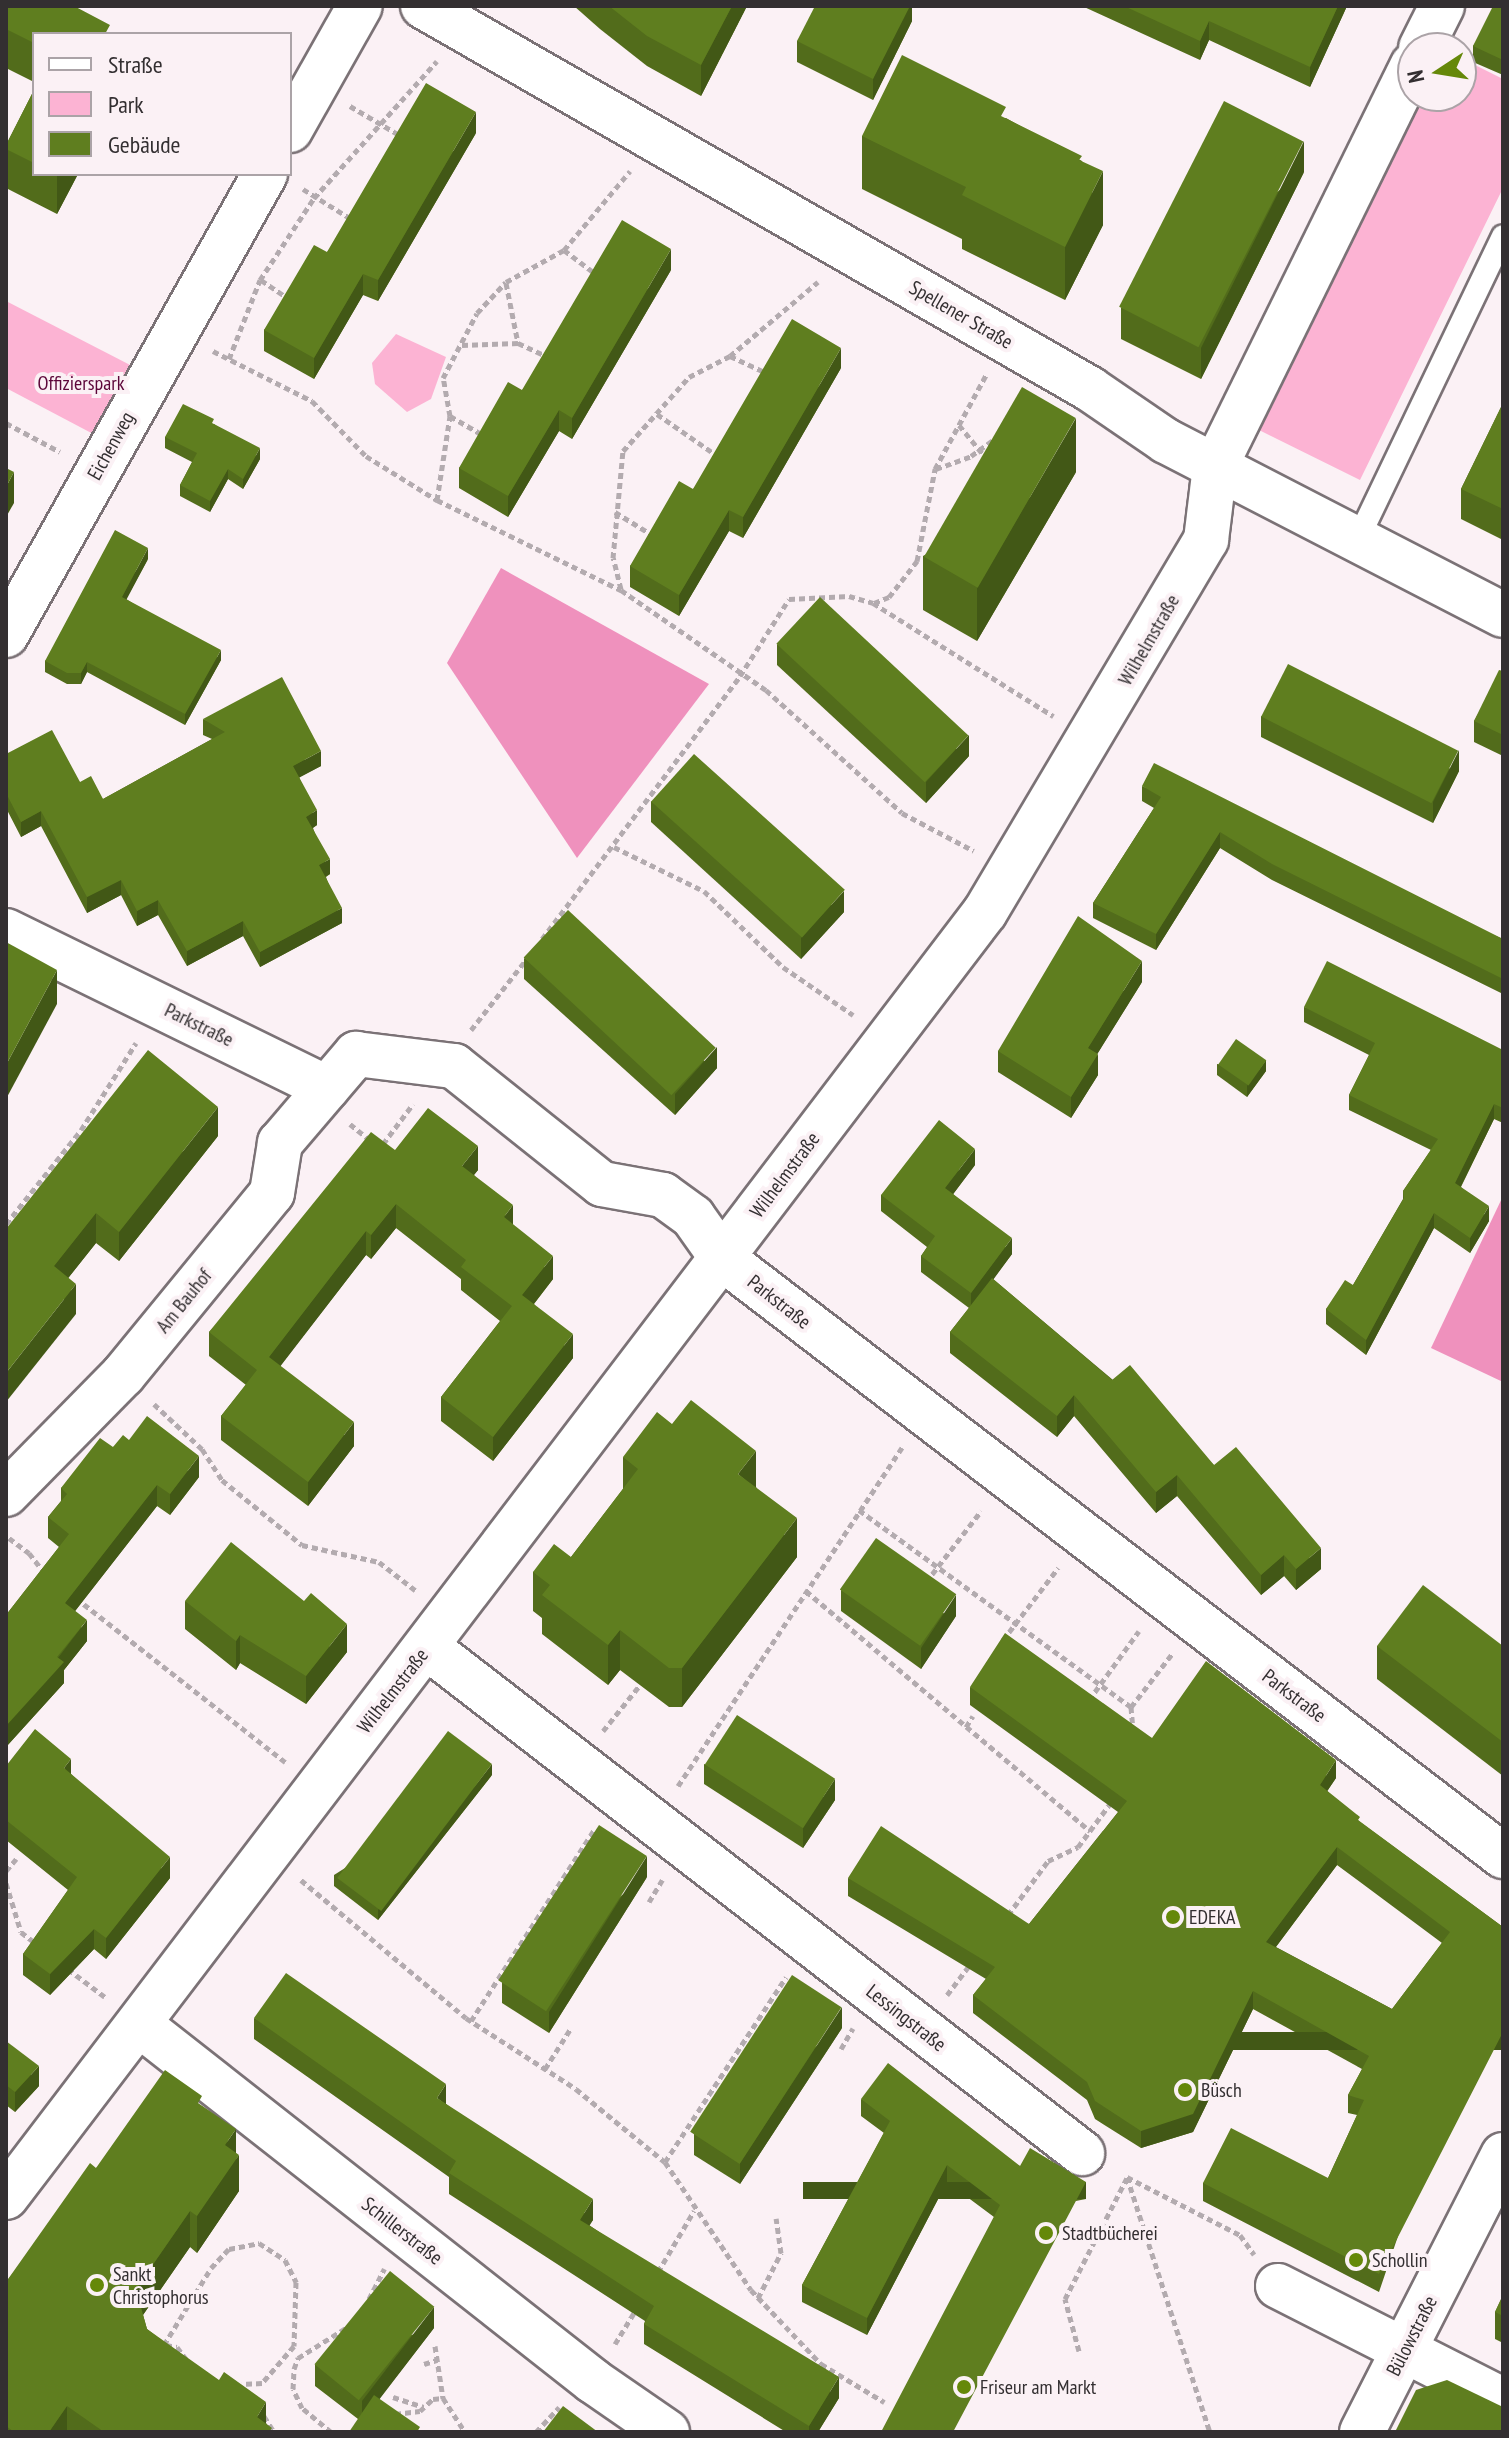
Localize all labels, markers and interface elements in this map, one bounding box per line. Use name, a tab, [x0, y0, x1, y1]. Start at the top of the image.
legend	[32, 32, 292, 176]
north arrow	[1397, 32, 1477, 112]
text: Straße	[108, 49, 163, 80]
text: N	[1401, 68, 1430, 85]
text: Park	[108, 89, 144, 120]
text: Gebäude	[108, 129, 180, 160]
street label: Spellener Straße	[905, 276, 1017, 354]
park label: Offizierspark	[38, 371, 124, 395]
street label: Eichenweg	[83, 408, 139, 484]
street label: Wilhelmstraße	[1113, 590, 1185, 690]
street label: Parkstraße	[161, 998, 237, 1052]
street label: Wilhelmstraße	[745, 1127, 825, 1223]
street label: Am Bauhof	[151, 1264, 217, 1338]
street label: Parkstraße	[743, 1270, 815, 1334]
street label: Wilhelmstraße	[352, 1644, 434, 1738]
street label: Parkstraße	[1257, 1664, 1331, 1728]
place label: EDEKA	[1189, 1905, 1235, 1929]
marker: EDEKA	[1164, 1908, 1182, 1926]
street label: Lessingstraße	[861, 1979, 951, 2057]
place label: Büsch	[1201, 2078, 1242, 2102]
marker: Büsch	[1176, 2081, 1194, 2099]
street label: Schillerstraße	[357, 2192, 447, 2270]
place label: Stadtbücherei	[1062, 2221, 1158, 2245]
marker: Stadtbücherei	[1037, 2224, 1055, 2242]
place label: Schollin	[1372, 2248, 1428, 2272]
marker: Schollin	[1347, 2251, 1365, 2269]
place label: Sankt Christophorus	[113, 2262, 209, 2309]
marker: Sankt Christophorus	[88, 2276, 106, 2294]
street label: Bülowstraße	[1382, 2292, 1442, 2380]
place label: Friseur am Markt	[980, 2375, 1096, 2399]
marker: Friseur am Markt	[955, 2378, 973, 2396]

